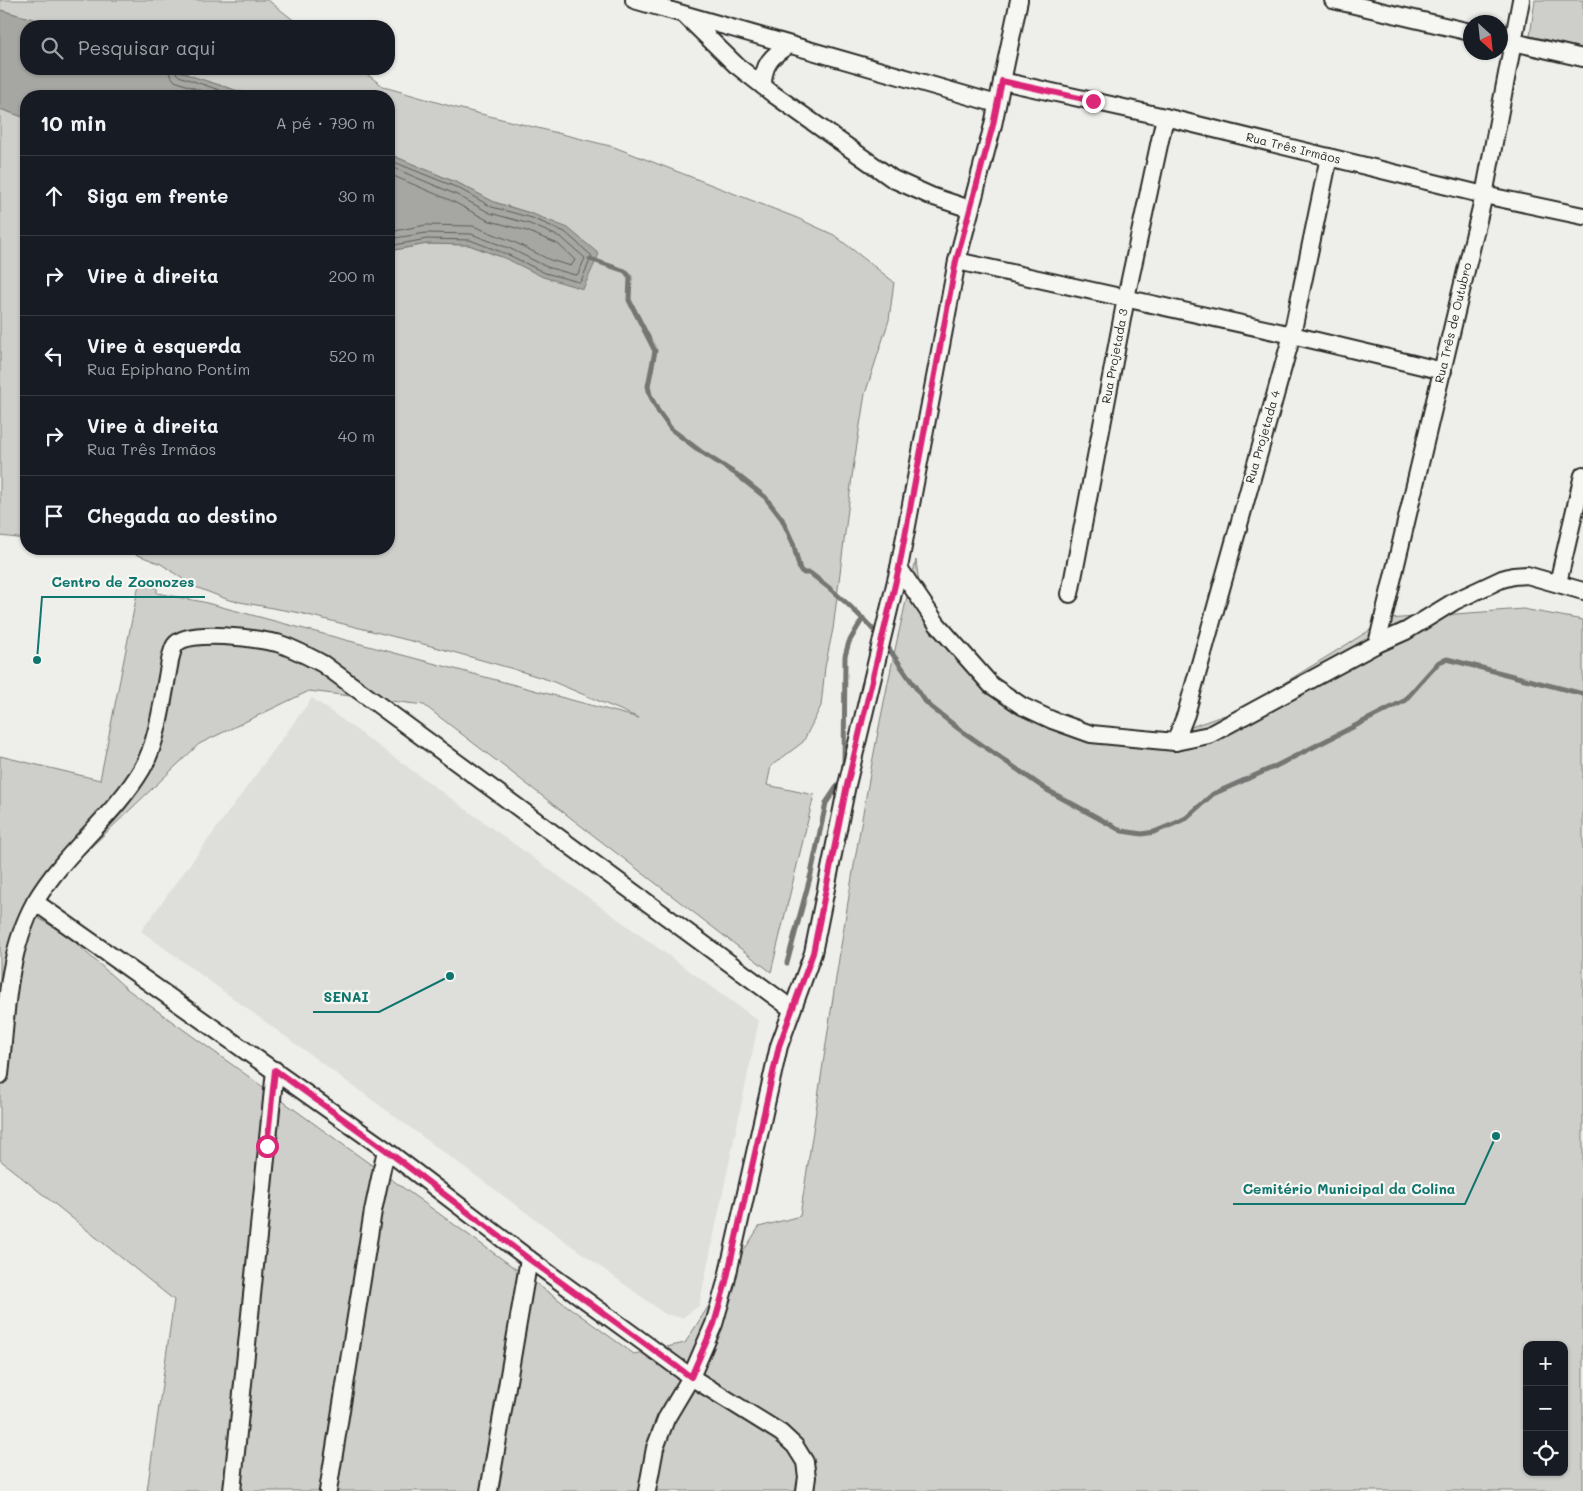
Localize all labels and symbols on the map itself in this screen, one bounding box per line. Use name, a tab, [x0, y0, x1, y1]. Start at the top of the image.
north arrow	[1463, 15, 1508, 60]
route end	[1082, 90, 1105, 113]
street label: Rua Três Irmãos	[1245, 128, 1343, 167]
street label: Rua Três de Outubro	[1430, 261, 1475, 385]
street label: Rua Projetada 3	[1097, 307, 1131, 405]
street label: Rua Projetada 4	[1241, 388, 1283, 485]
callout: Centro de Zoonozes	[42, 568, 205, 597]
text: Centro de Zoonozes	[52, 572, 194, 591]
callout: SENAI	[313, 983, 379, 1012]
text: SENAI	[323, 987, 369, 1006]
route start	[256, 1135, 279, 1158]
callout: Cemitério Municipal da Colina	[1233, 1175, 1465, 1204]
text: Cemitério Municipal da Colina	[1243, 1179, 1456, 1198]

